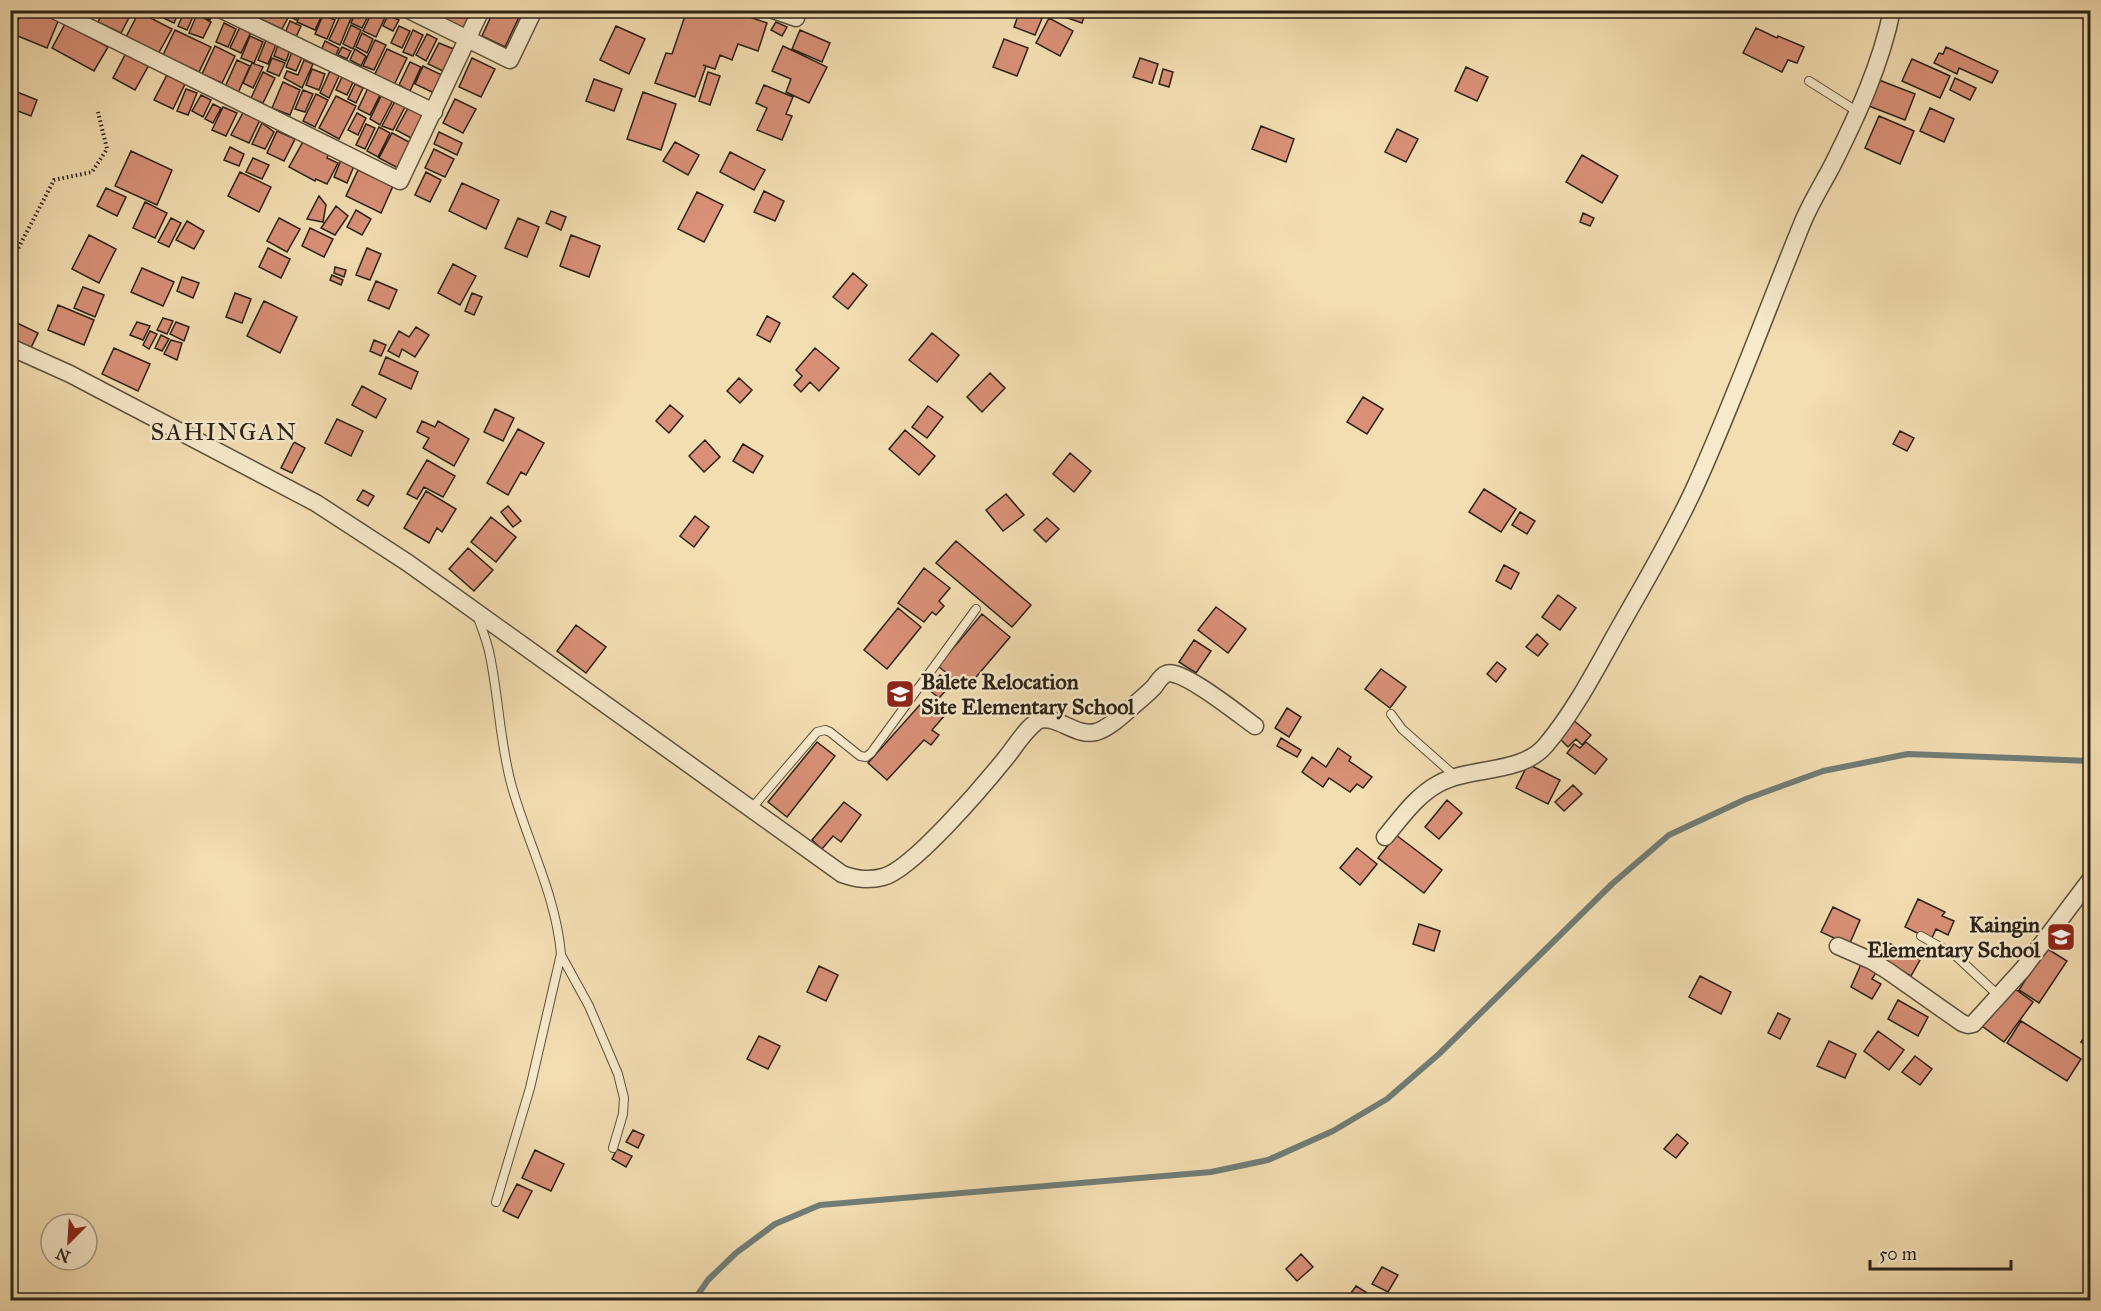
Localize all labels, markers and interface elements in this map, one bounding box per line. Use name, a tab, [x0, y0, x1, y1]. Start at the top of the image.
district label: SAHINGAN	[150, 417, 298, 447]
place label: Balete Relocation Site Elementary School	[921, 668, 1135, 720]
school or university icon: Balete Relocation Site Elementary School	[884, 678, 916, 710]
place label: Kaingin Elementary School	[1867, 911, 2041, 963]
school or university icon: Kaingin Elementary School	[2045, 921, 2077, 953]
north arrow	[39, 1212, 99, 1272]
scale bar	[1870, 1233, 2011, 1271]
text: 50 m	[1879, 1243, 1917, 1265]
text: N	[53, 1244, 73, 1267]

